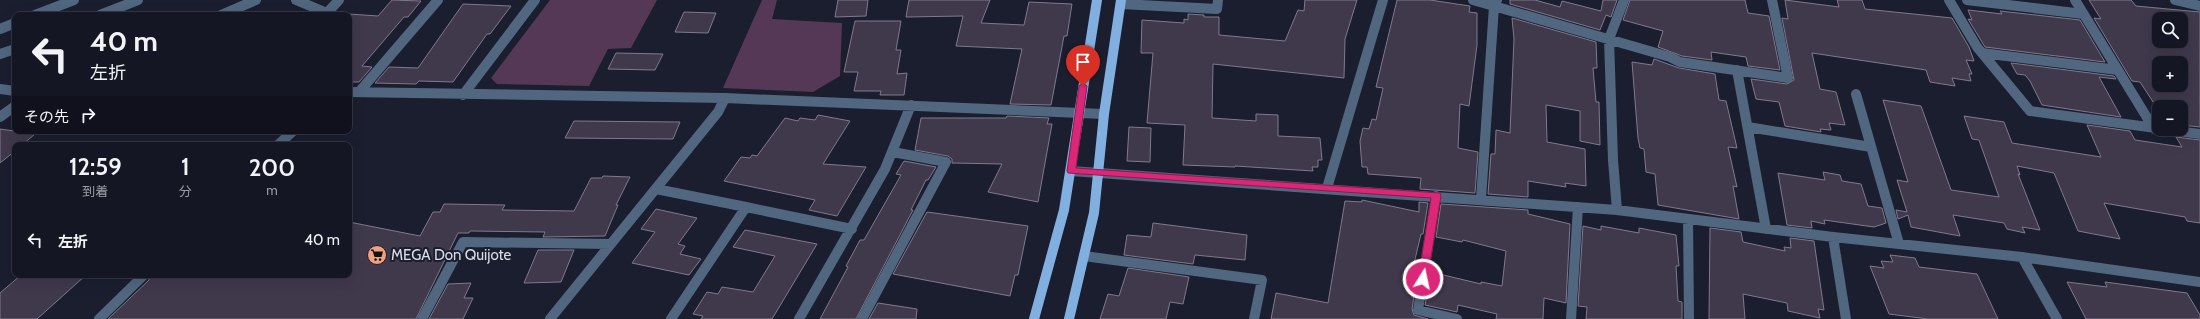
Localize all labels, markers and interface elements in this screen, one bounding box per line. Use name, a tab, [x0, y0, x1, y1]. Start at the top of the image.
map controls	[2152, 12, 2188, 136]
button: search	[2152, 12, 2188, 48]
text: 40 m	[90, 24, 158, 58]
icon: left	[24, 28, 76, 80]
pin	[1066, 45, 1100, 86]
icon: arrive	[1072, 51, 1094, 73]
button: +	[2152, 56, 2188, 92]
text: 左折	[90, 62, 126, 84]
button: −	[2152, 100, 2188, 136]
icon: right	[77, 104, 99, 126]
text: その先	[24, 108, 69, 126]
text: 12:59	[69, 152, 122, 181]
text: 1	[181, 152, 189, 181]
text: 200	[249, 153, 295, 182]
text: m	[266, 182, 278, 198]
text: 到着	[82, 183, 108, 199]
text: 分	[179, 183, 192, 199]
icon: left	[24, 229, 46, 251]
text: 40 m	[304, 231, 340, 249]
text: 左折	[58, 233, 88, 251]
supermarket icon: MEGA Don Quijote	[366, 244, 388, 266]
place label: MEGA Don Quijote	[391, 246, 512, 264]
position arrow	[1402, 258, 1444, 300]

